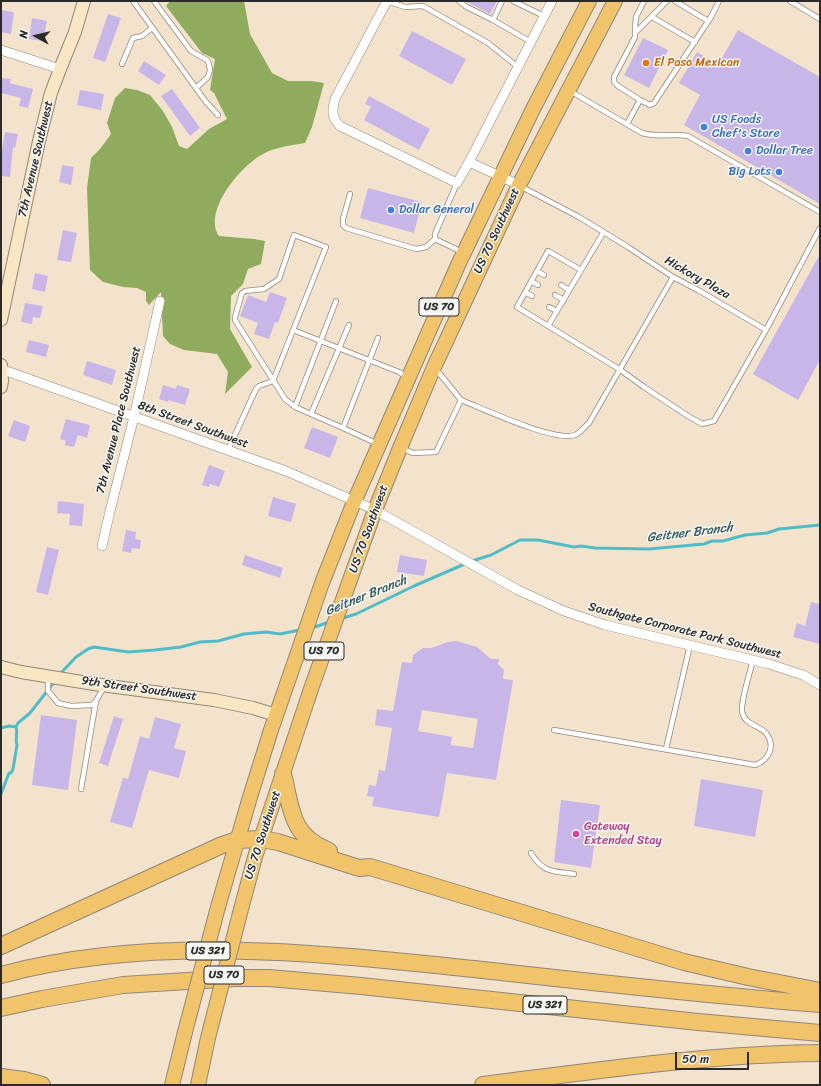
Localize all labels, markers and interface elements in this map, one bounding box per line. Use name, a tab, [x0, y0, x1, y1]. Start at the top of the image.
north arrow	[16, 16, 56, 56]
text: N	[14, 29, 34, 39]
place label: El Paso Mexican	[654, 56, 739, 70]
marker: El Paso Mexican	[641, 58, 651, 68]
street label: 7th Avenue Southwest	[16, 99, 56, 219]
place label: US Foods Chef's Store	[712, 113, 780, 141]
marker: US Foods Chef's Store	[699, 122, 709, 132]
place label: Dollar Tree	[756, 144, 813, 158]
marker: Dollar Tree	[743, 146, 753, 156]
place label: Big Lots	[729, 165, 771, 179]
marker: Big Lots	[774, 167, 784, 177]
street label: US 70 Southwest	[471, 186, 523, 276]
place label: Dollar General	[399, 203, 474, 217]
marker: Dollar General	[386, 205, 396, 215]
street label: Hickory Plaza	[662, 254, 732, 302]
road number: US 70	[419, 298, 459, 316]
street label: 7th Avenue Place Southwest	[94, 345, 144, 495]
street label: 8th Street Southwest	[136, 398, 250, 452]
street label: US 70 Southwest	[346, 483, 392, 575]
water label: Geitner Branch	[646, 520, 734, 546]
water label: Geitner Branch	[323, 573, 409, 619]
street label: Southgate Corporate Park Southwest	[587, 600, 783, 662]
road number: US 70	[304, 642, 344, 660]
street label: 9th Street Southwest	[80, 674, 198, 704]
street label: US 70 Southwest	[242, 789, 284, 881]
place label: Gateway Extended Stay	[584, 820, 662, 848]
marker: Gateway Extended Stay	[571, 829, 581, 839]
road number: US 321	[186, 942, 230, 960]
road number: US 70	[204, 966, 244, 984]
road number: US 321	[523, 996, 567, 1014]
scale bar	[677, 1044, 751, 1070]
text: 50 m	[682, 1048, 709, 1070]

